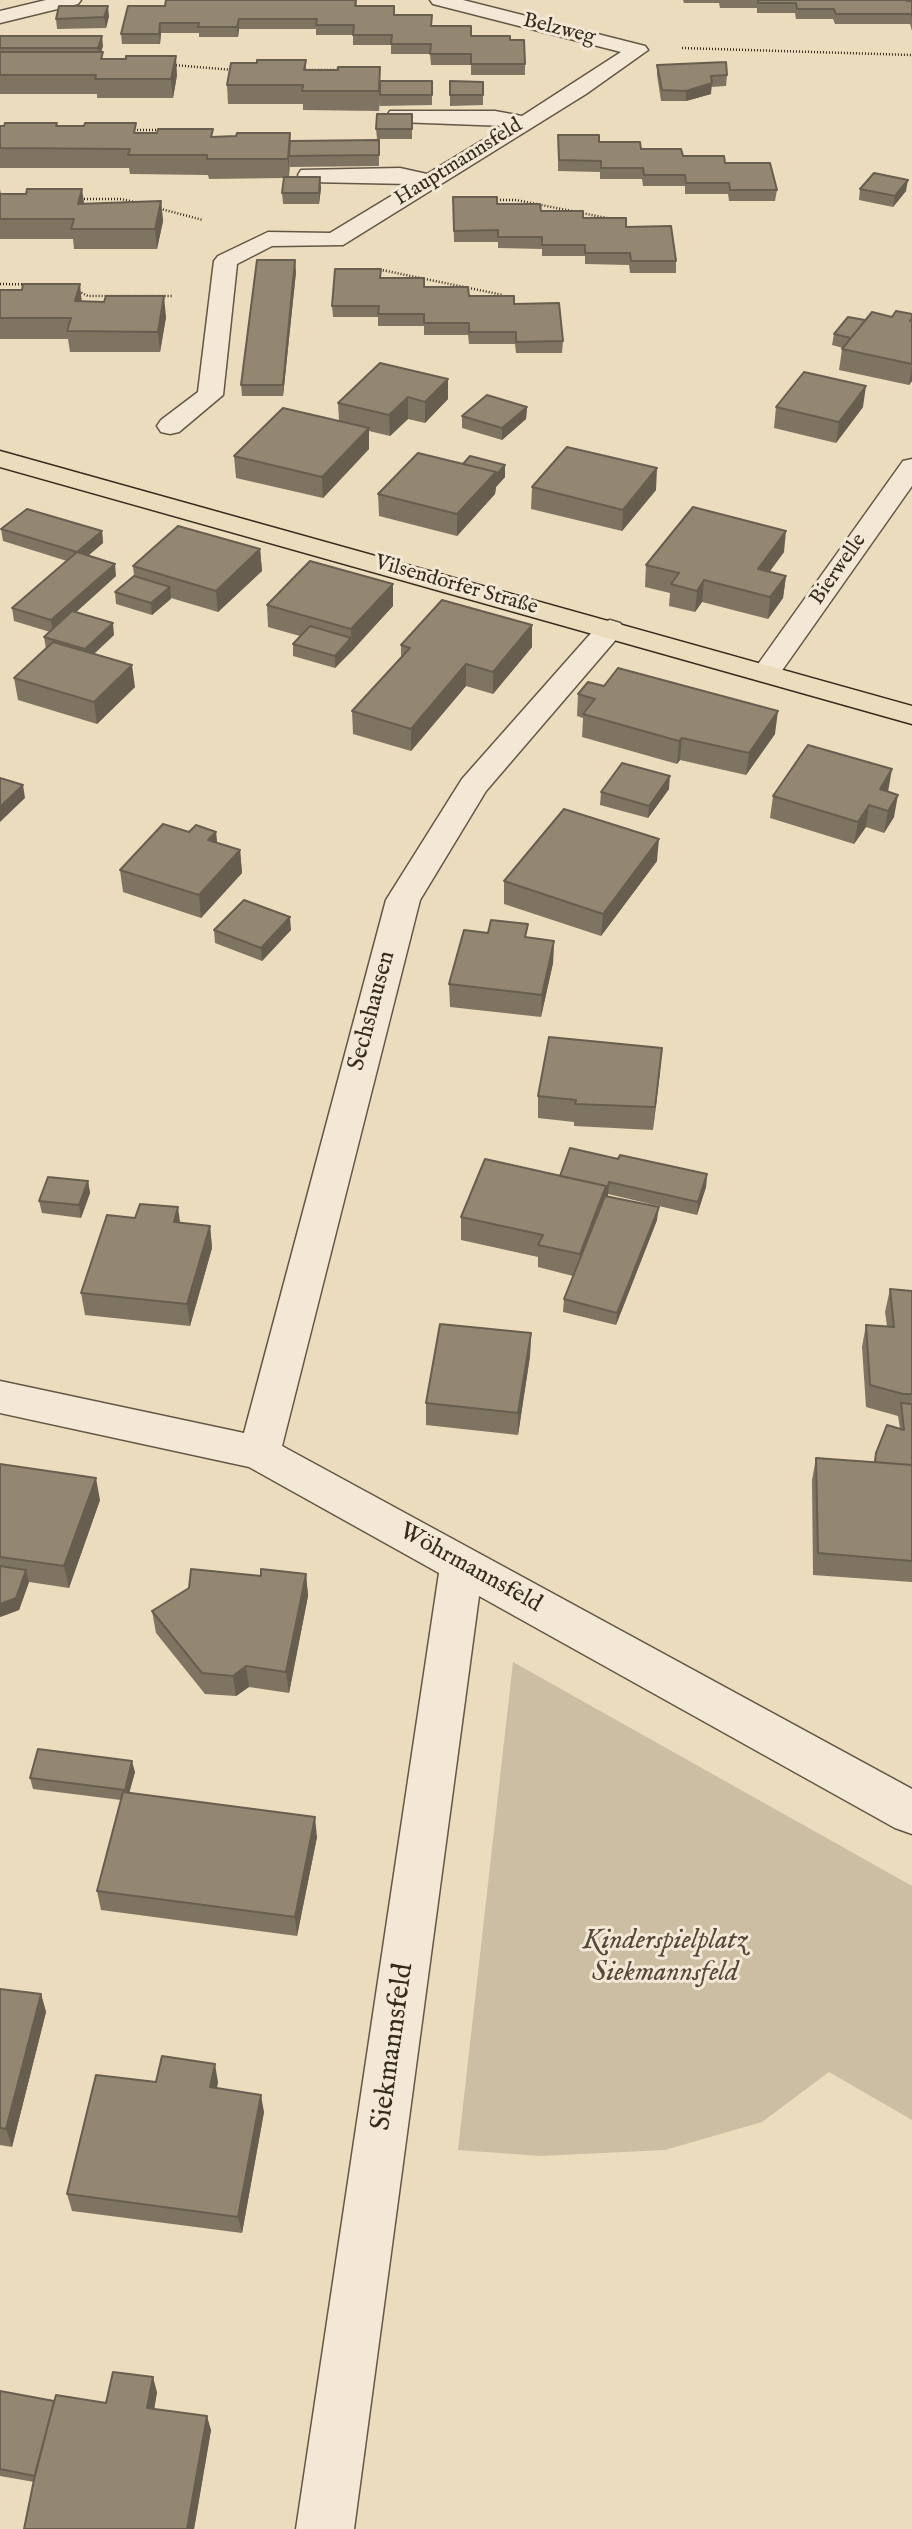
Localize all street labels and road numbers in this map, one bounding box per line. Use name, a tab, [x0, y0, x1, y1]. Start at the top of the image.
street label: Belzweg	[520, 9, 598, 51]
street label: Hauptmannsfeld	[391, 114, 527, 212]
street label: Bierwelle	[805, 530, 873, 610]
street label: Vilsendorfer Straße	[372, 551, 540, 621]
street label: Sechshausen	[343, 948, 403, 1074]
street label: Wöhrmannsfeld	[394, 1518, 546, 1620]
street label: Siekmannsfeld	[366, 1961, 422, 2133]

